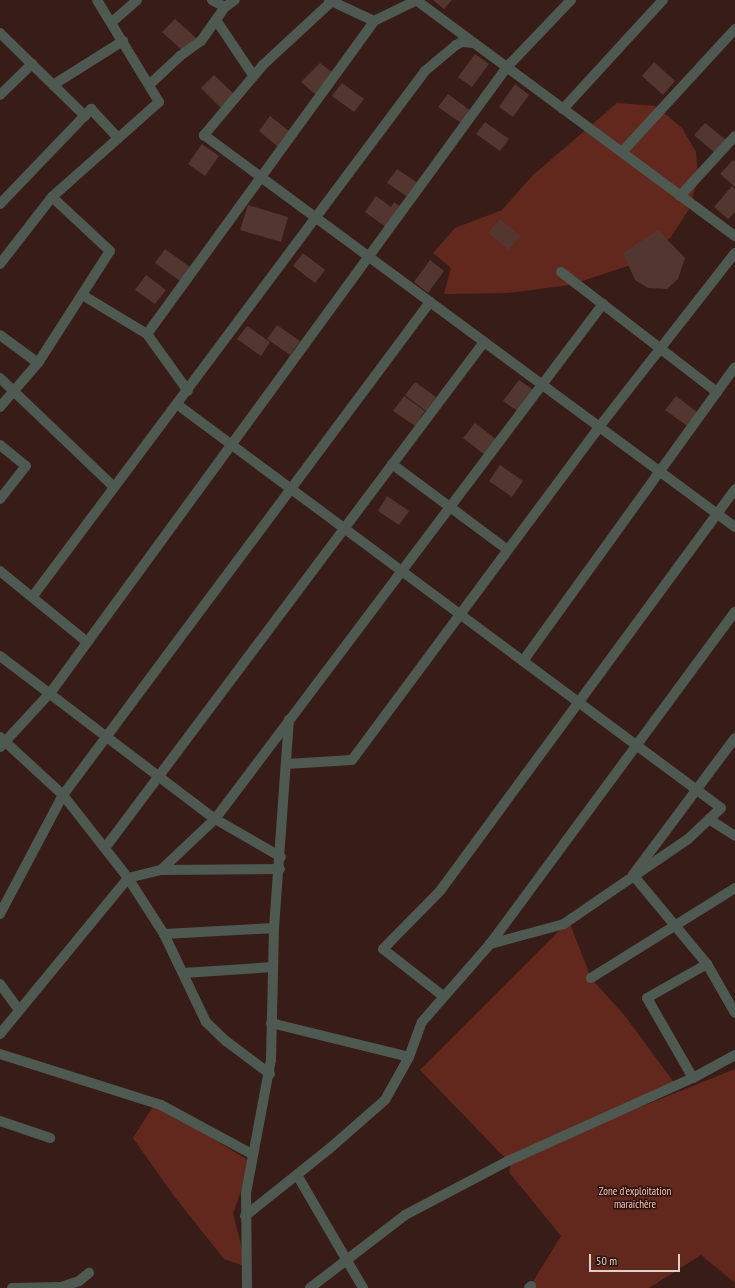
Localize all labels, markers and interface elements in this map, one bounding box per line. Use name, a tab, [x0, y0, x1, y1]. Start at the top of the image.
park label: Zone d'exploitation maraichère	[599, 1185, 671, 1211]
scale bar	[591, 1246, 682, 1272]
text: 50 m	[596, 1253, 617, 1268]

